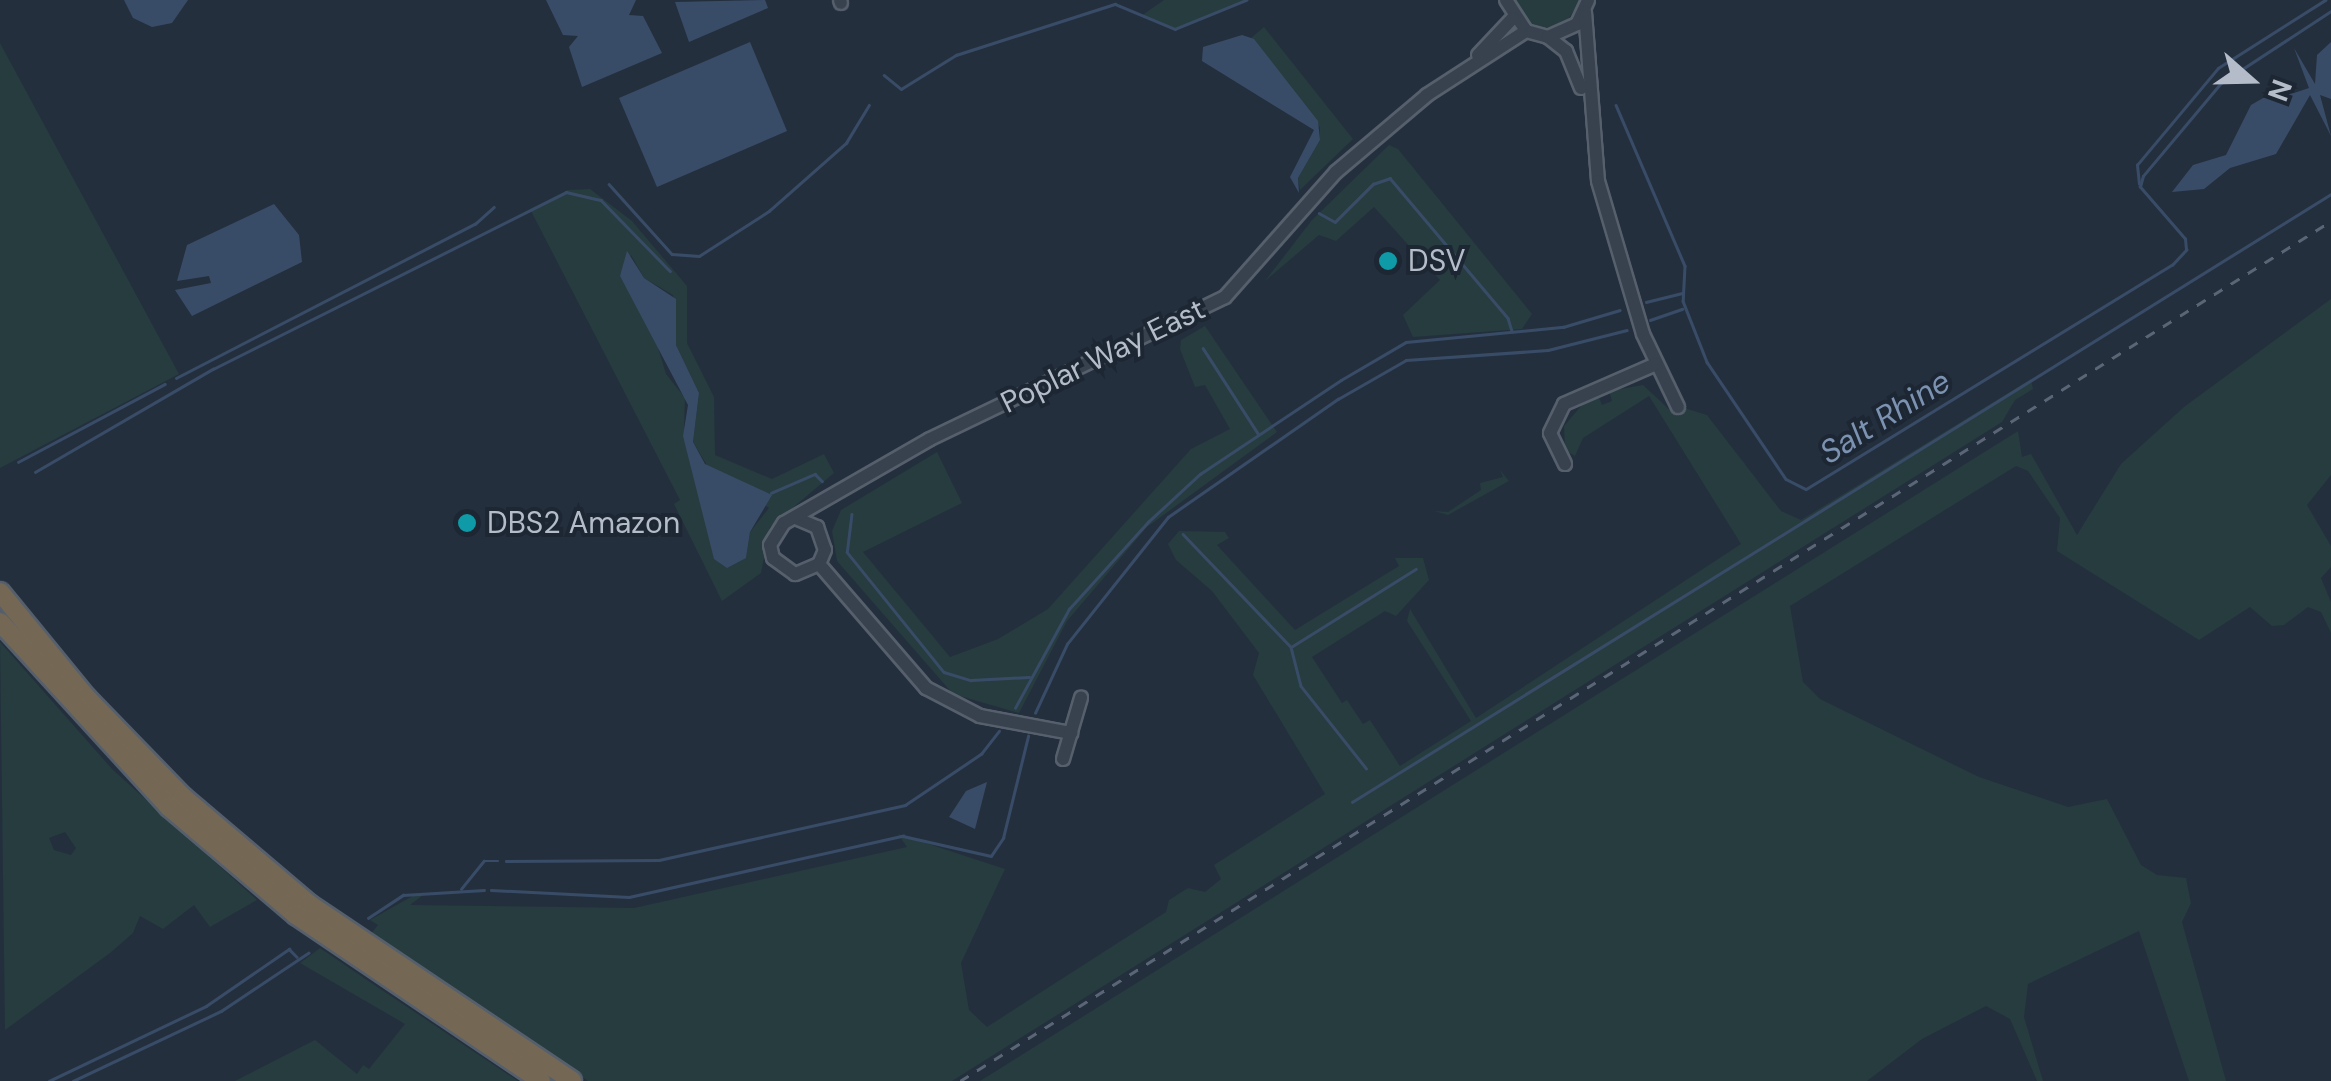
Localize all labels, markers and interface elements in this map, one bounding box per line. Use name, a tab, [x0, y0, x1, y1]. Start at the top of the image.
north arrow	[2201, 30, 2301, 130]
text: N	[2259, 75, 2301, 106]
place label: DSV	[1408, 243, 1466, 279]
marker: DSV	[1377, 250, 1399, 272]
street label: Poplar Way East	[995, 291, 1211, 421]
water label: Salt Rhine	[1813, 362, 1957, 472]
place label: DBS2 Amazon	[487, 505, 680, 541]
marker: DBS2 Amazon	[456, 512, 478, 534]

